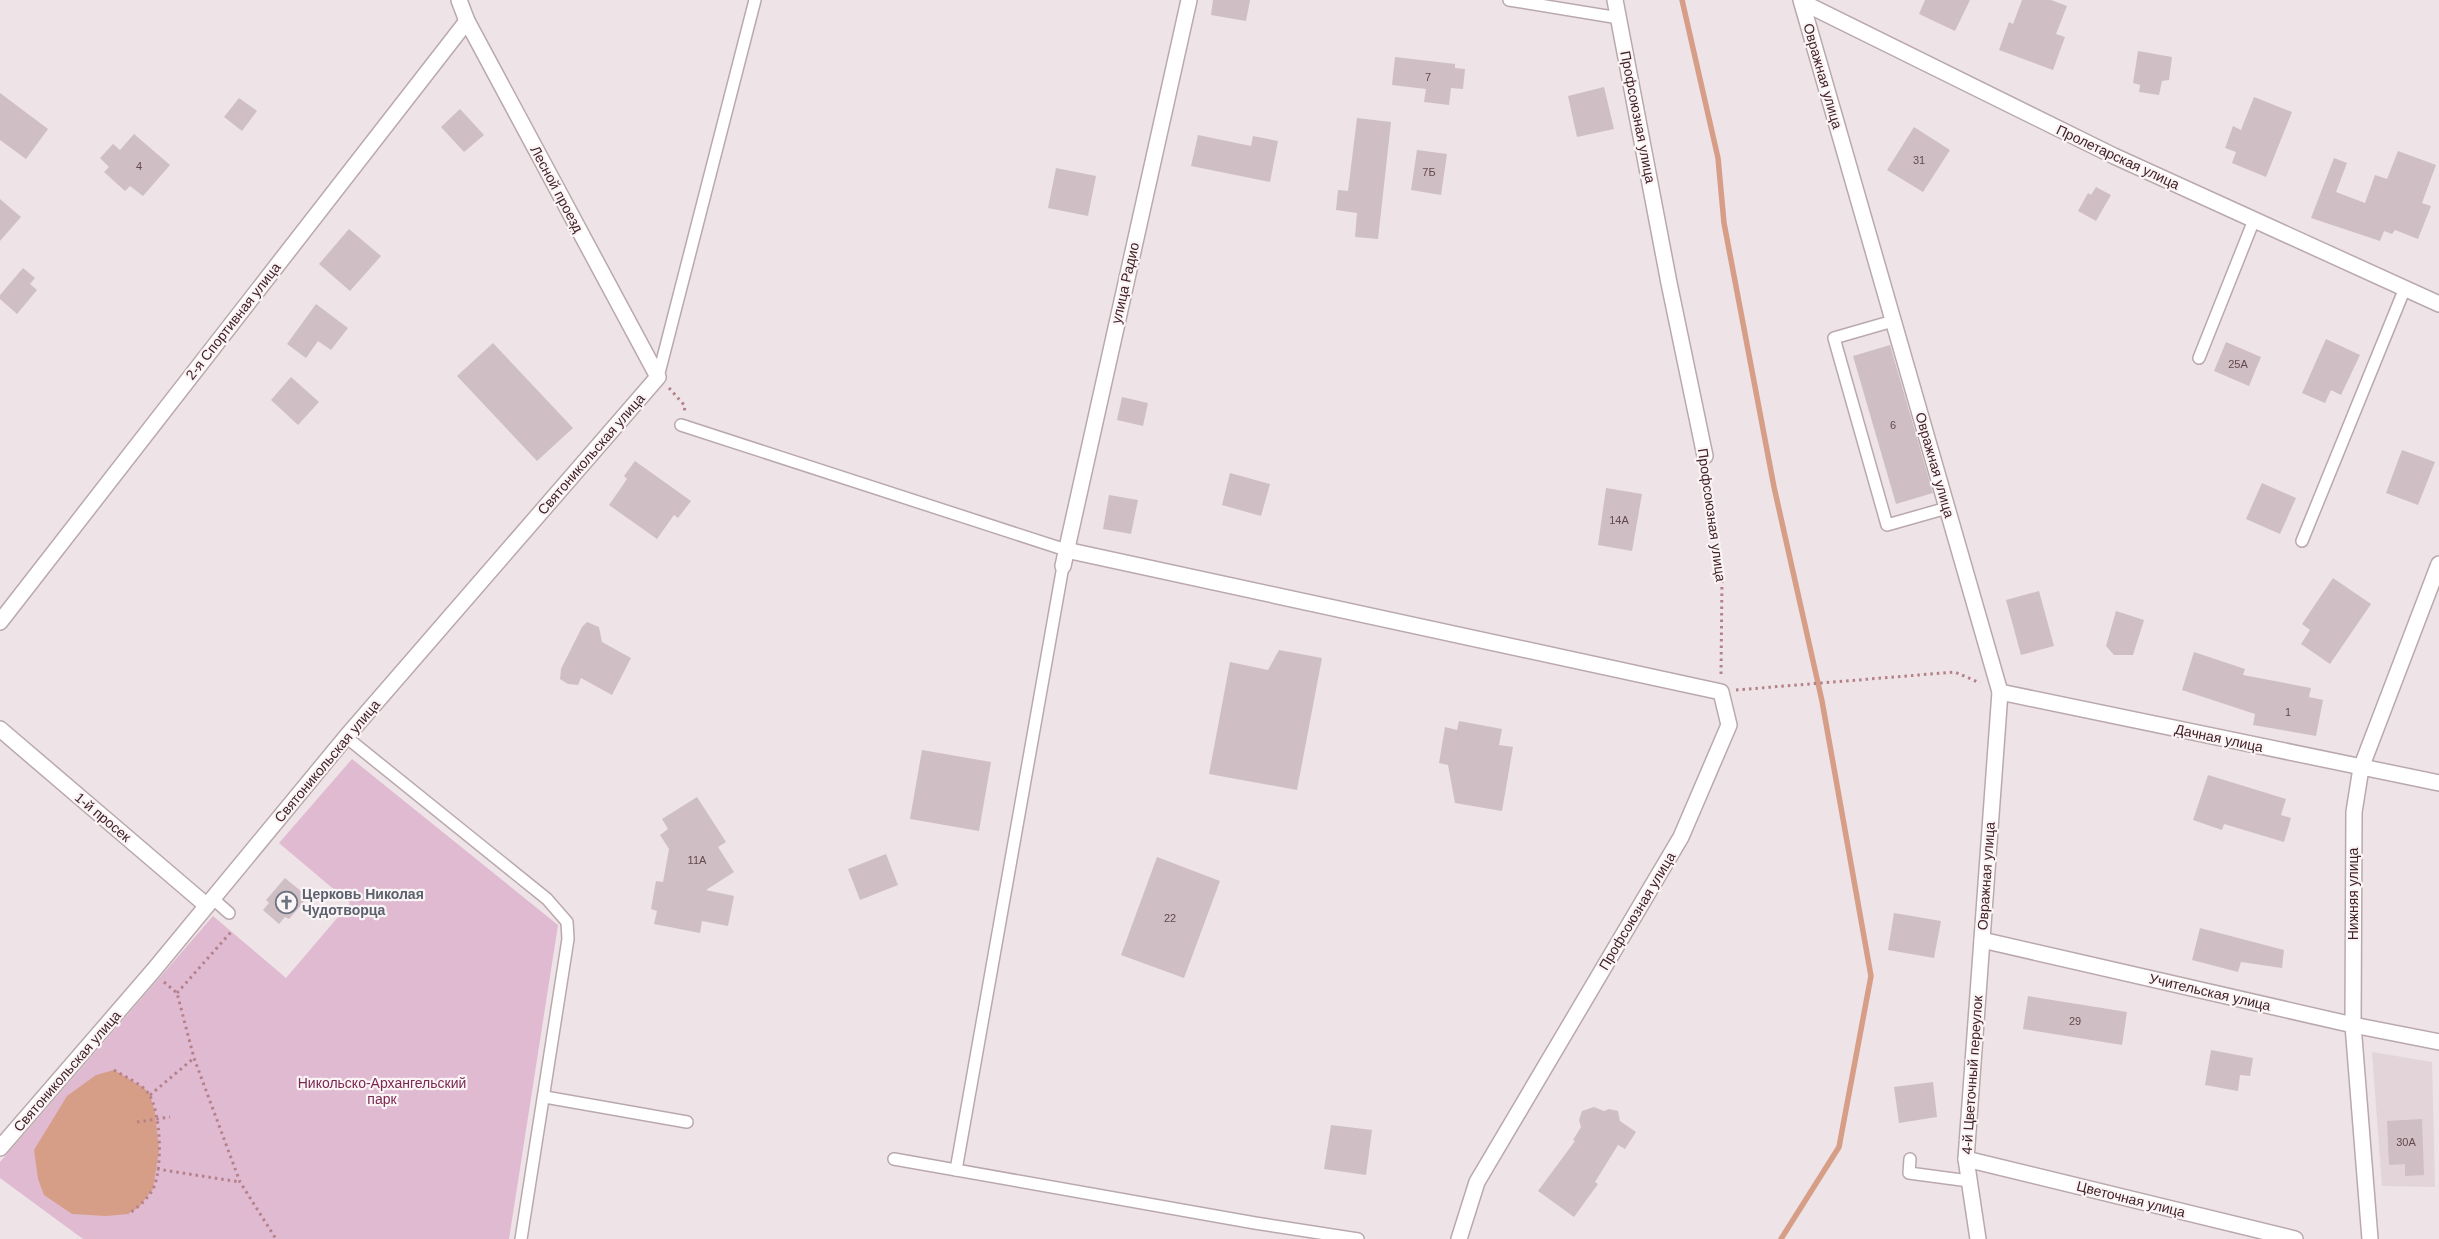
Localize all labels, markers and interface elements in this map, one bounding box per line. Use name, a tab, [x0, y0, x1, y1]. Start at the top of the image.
street label: Овражная улица	[1800, 22, 1846, 131]
street label: Профсоюзная улица	[1617, 49, 1659, 185]
house number: 7	[1425, 71, 1431, 83]
street label: Пролетарская улица	[2054, 121, 2182, 193]
street label: Лесной проезд	[527, 143, 587, 235]
house number: 31	[1913, 154, 1925, 166]
house number: 4	[136, 160, 142, 172]
house number: 7Б	[1422, 166, 1436, 178]
street label: улица Радио	[1108, 241, 1142, 325]
street label: 2-я Спортивная улица	[182, 259, 284, 383]
house number: 25А	[2228, 358, 2248, 370]
street label: Святоникольская улица	[534, 390, 648, 518]
street label: Овражная улица	[1912, 411, 1958, 520]
house number: 6	[1890, 419, 1896, 431]
street label: Профсоюзная улица	[1695, 447, 1729, 583]
house number: 14А	[1609, 514, 1629, 526]
street label: Святоникольская улица	[271, 696, 383, 825]
house number: 1	[2285, 706, 2291, 718]
street label: Дачная улица	[2173, 721, 2265, 755]
street label: 1-й просек	[72, 789, 135, 846]
street label: Овражная улица	[1974, 821, 1998, 931]
street label: Нижняя улица	[2345, 848, 2361, 940]
street label: Профсоюзная улица	[1596, 849, 1679, 973]
house number: 11А	[688, 854, 707, 866]
place label: Церковь Николая Чудотворца	[302, 886, 424, 918]
church icon: Церковь Николая Чудотворца	[274, 890, 298, 914]
house number: 22	[1164, 912, 1176, 924]
street label: Учительская улица	[2148, 970, 2273, 1014]
street label: 4-й Цветочный переулок	[1958, 994, 1986, 1155]
street label: Святоникольская улица	[10, 1007, 124, 1135]
house number: 29	[2069, 1015, 2081, 1027]
park label: Никольско-Архангельский парк	[298, 1075, 466, 1107]
house number: 30А	[2396, 1136, 2416, 1148]
street label: Цветочная улица	[2075, 1178, 2187, 1220]

